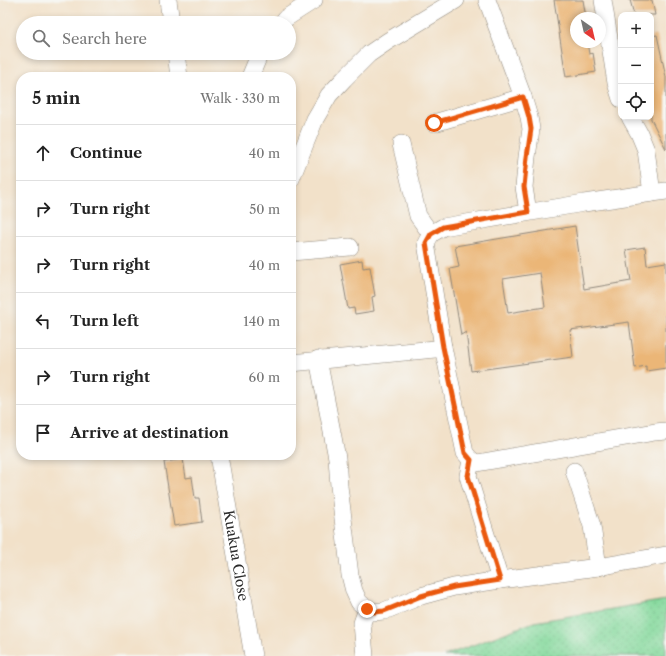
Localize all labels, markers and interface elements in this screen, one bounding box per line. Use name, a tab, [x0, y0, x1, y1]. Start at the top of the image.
north arrow	[570, 12, 606, 48]
map controls	[618, 12, 654, 120]
button: +	[618, 12, 654, 48]
search box	[16, 16, 296, 60]
icon: search	[30, 27, 52, 49]
text: Search here	[62, 29, 147, 48]
button: −	[618, 48, 654, 84]
button: locate	[618, 84, 654, 120]
text: 5 min	[32, 88, 80, 108]
text: Walk · 330 m	[200, 90, 280, 106]
route start	[425, 114, 443, 132]
icon: ahead	[32, 142, 54, 164]
text: Continue	[70, 143, 142, 162]
text: 40 m	[249, 145, 280, 161]
icon: right	[32, 198, 54, 220]
text: Turn right	[70, 199, 150, 218]
text: 50 m	[249, 201, 280, 217]
icon: right	[32, 254, 54, 276]
text: Turn right	[70, 255, 150, 274]
text: 40 m	[249, 257, 280, 273]
icon: left	[32, 310, 54, 332]
text: Turn left	[70, 311, 139, 330]
text: 140 m	[243, 313, 280, 329]
icon: right	[32, 366, 54, 388]
text: Turn right	[70, 367, 150, 386]
text: 60 m	[249, 369, 280, 385]
icon: arrive	[32, 422, 54, 444]
text: Arrive at destination	[70, 423, 229, 442]
street label: Kuakua Close	[219, 509, 253, 603]
route end	[358, 600, 376, 618]

